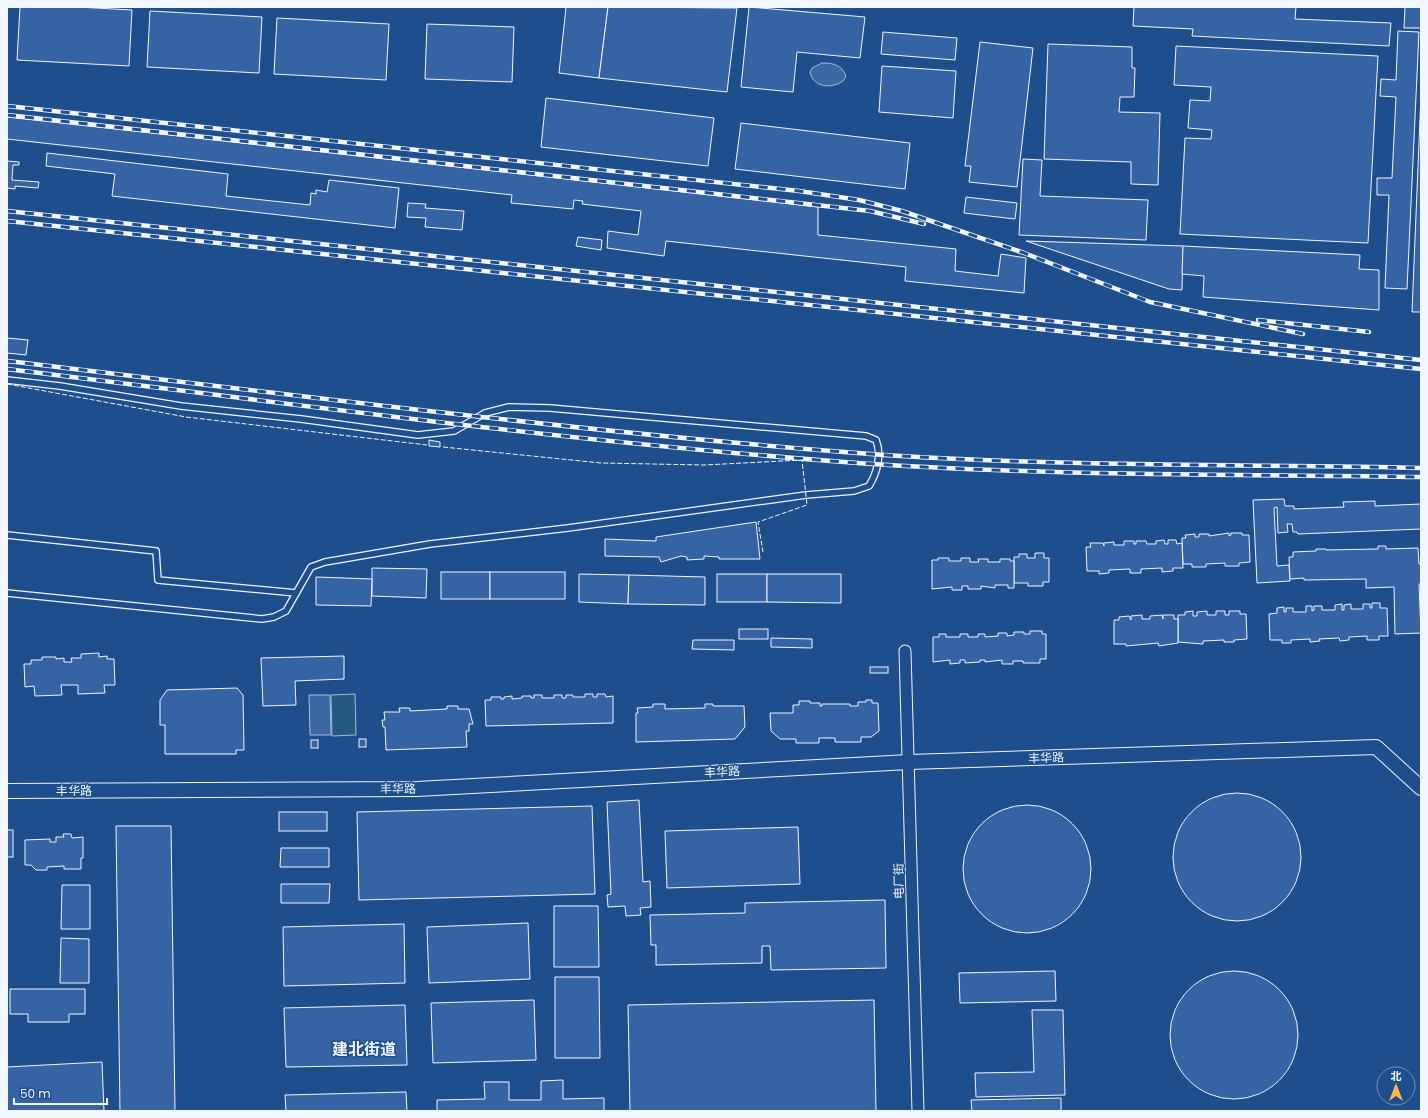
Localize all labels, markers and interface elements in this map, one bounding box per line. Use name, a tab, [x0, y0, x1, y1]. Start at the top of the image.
street label: 丰华路	[1028, 748, 1064, 767]
street label: 丰华路	[704, 762, 740, 781]
street label: 丰华路	[380, 780, 416, 797]
street label: 丰华路	[56, 782, 92, 799]
street label: 电厂街	[890, 863, 907, 899]
district label: 建北街道	[332, 1038, 396, 1061]
north arrow	[1376, 1066, 1416, 1106]
text: 北	[1391, 1068, 1402, 1084]
scale bar	[14, 1080, 107, 1106]
text: 50 m	[20, 1085, 51, 1102]

